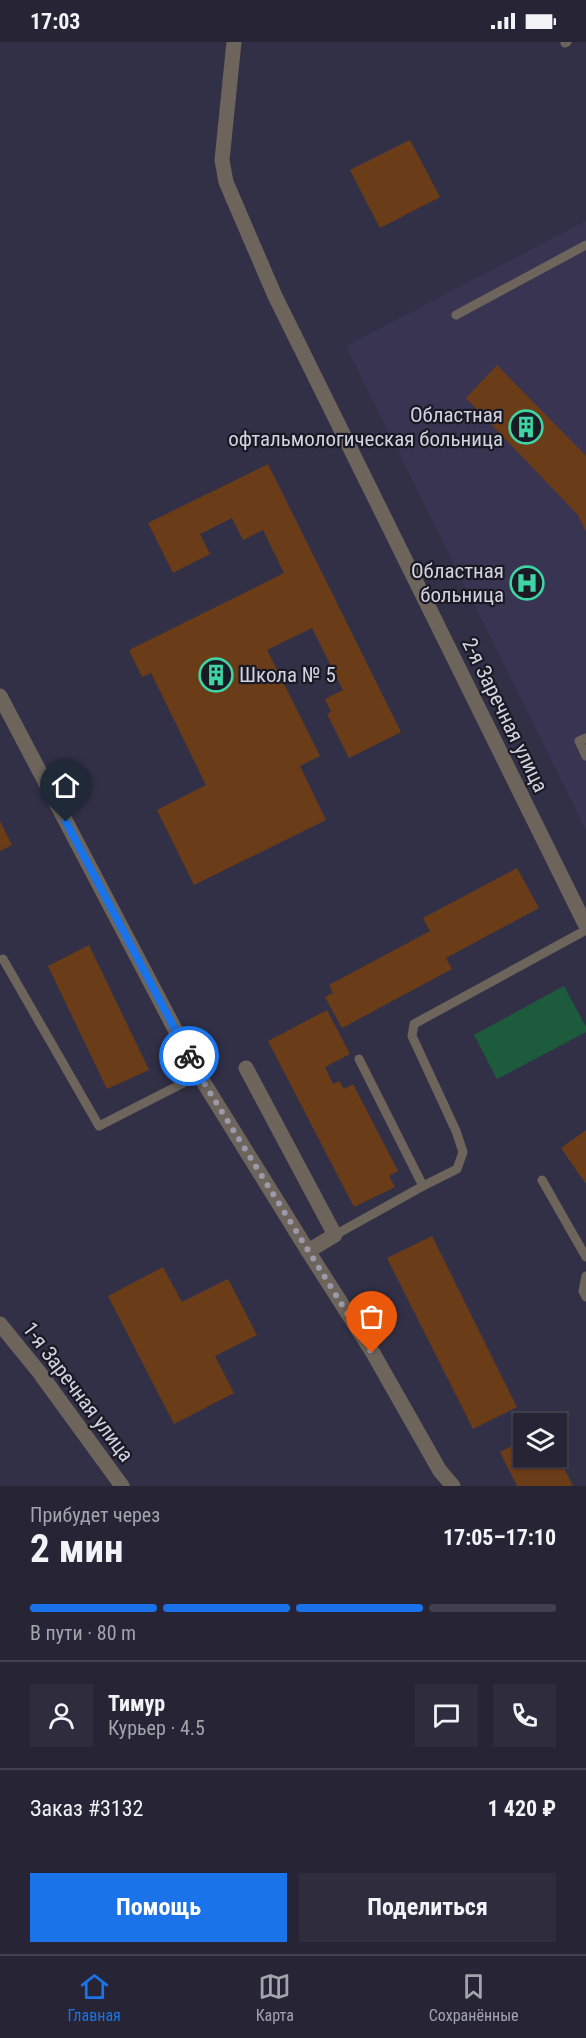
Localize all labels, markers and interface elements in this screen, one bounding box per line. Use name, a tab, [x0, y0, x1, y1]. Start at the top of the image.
text: 17:03	[30, 9, 81, 34]
place label: Областная офтальмологическая больница	[228, 403, 503, 451]
building icon: Областная офтальмологическая больница	[508, 409, 544, 445]
place label: Областная больница	[411, 559, 504, 607]
hospital icon: Областная больница	[509, 565, 545, 601]
street label: 2-я Заречная улица	[457, 634, 553, 796]
building icon: Школа № 5	[198, 657, 234, 693]
place label: Школа № 5	[239, 663, 336, 687]
pin	[40, 760, 91, 822]
icon: home	[49, 769, 82, 802]
courier	[159, 1026, 219, 1086]
icon: bike	[173, 1040, 206, 1073]
pin	[346, 1291, 397, 1353]
icon: bag	[355, 1300, 388, 1333]
street label: 1-я Заречная улица	[18, 1318, 138, 1466]
map controls	[513, 1413, 567, 1467]
button: layers	[513, 1413, 567, 1467]
text: Прибудет через	[30, 1503, 160, 1527]
text: 17:05–17:10	[443, 1525, 556, 1550]
text: 2 мин	[30, 1526, 124, 1572]
text: В пути · 80 m	[30, 1621, 136, 1645]
button: person	[30, 1684, 93, 1747]
button: chat	[415, 1684, 478, 1747]
button: phone	[493, 1684, 556, 1747]
text: Тимур	[108, 1691, 165, 1716]
text: Курьер · 4.5	[108, 1716, 205, 1740]
text: Заказ #3132	[30, 1796, 143, 1821]
text: 1 420 ₽	[488, 1796, 556, 1821]
button: Помощь	[30, 1873, 287, 1942]
button: Поделиться	[299, 1873, 556, 1942]
tab: Главная	[67, 1970, 121, 2025]
tab: Карта	[256, 1970, 294, 2025]
tab: Сохранённые	[429, 1970, 519, 2025]

